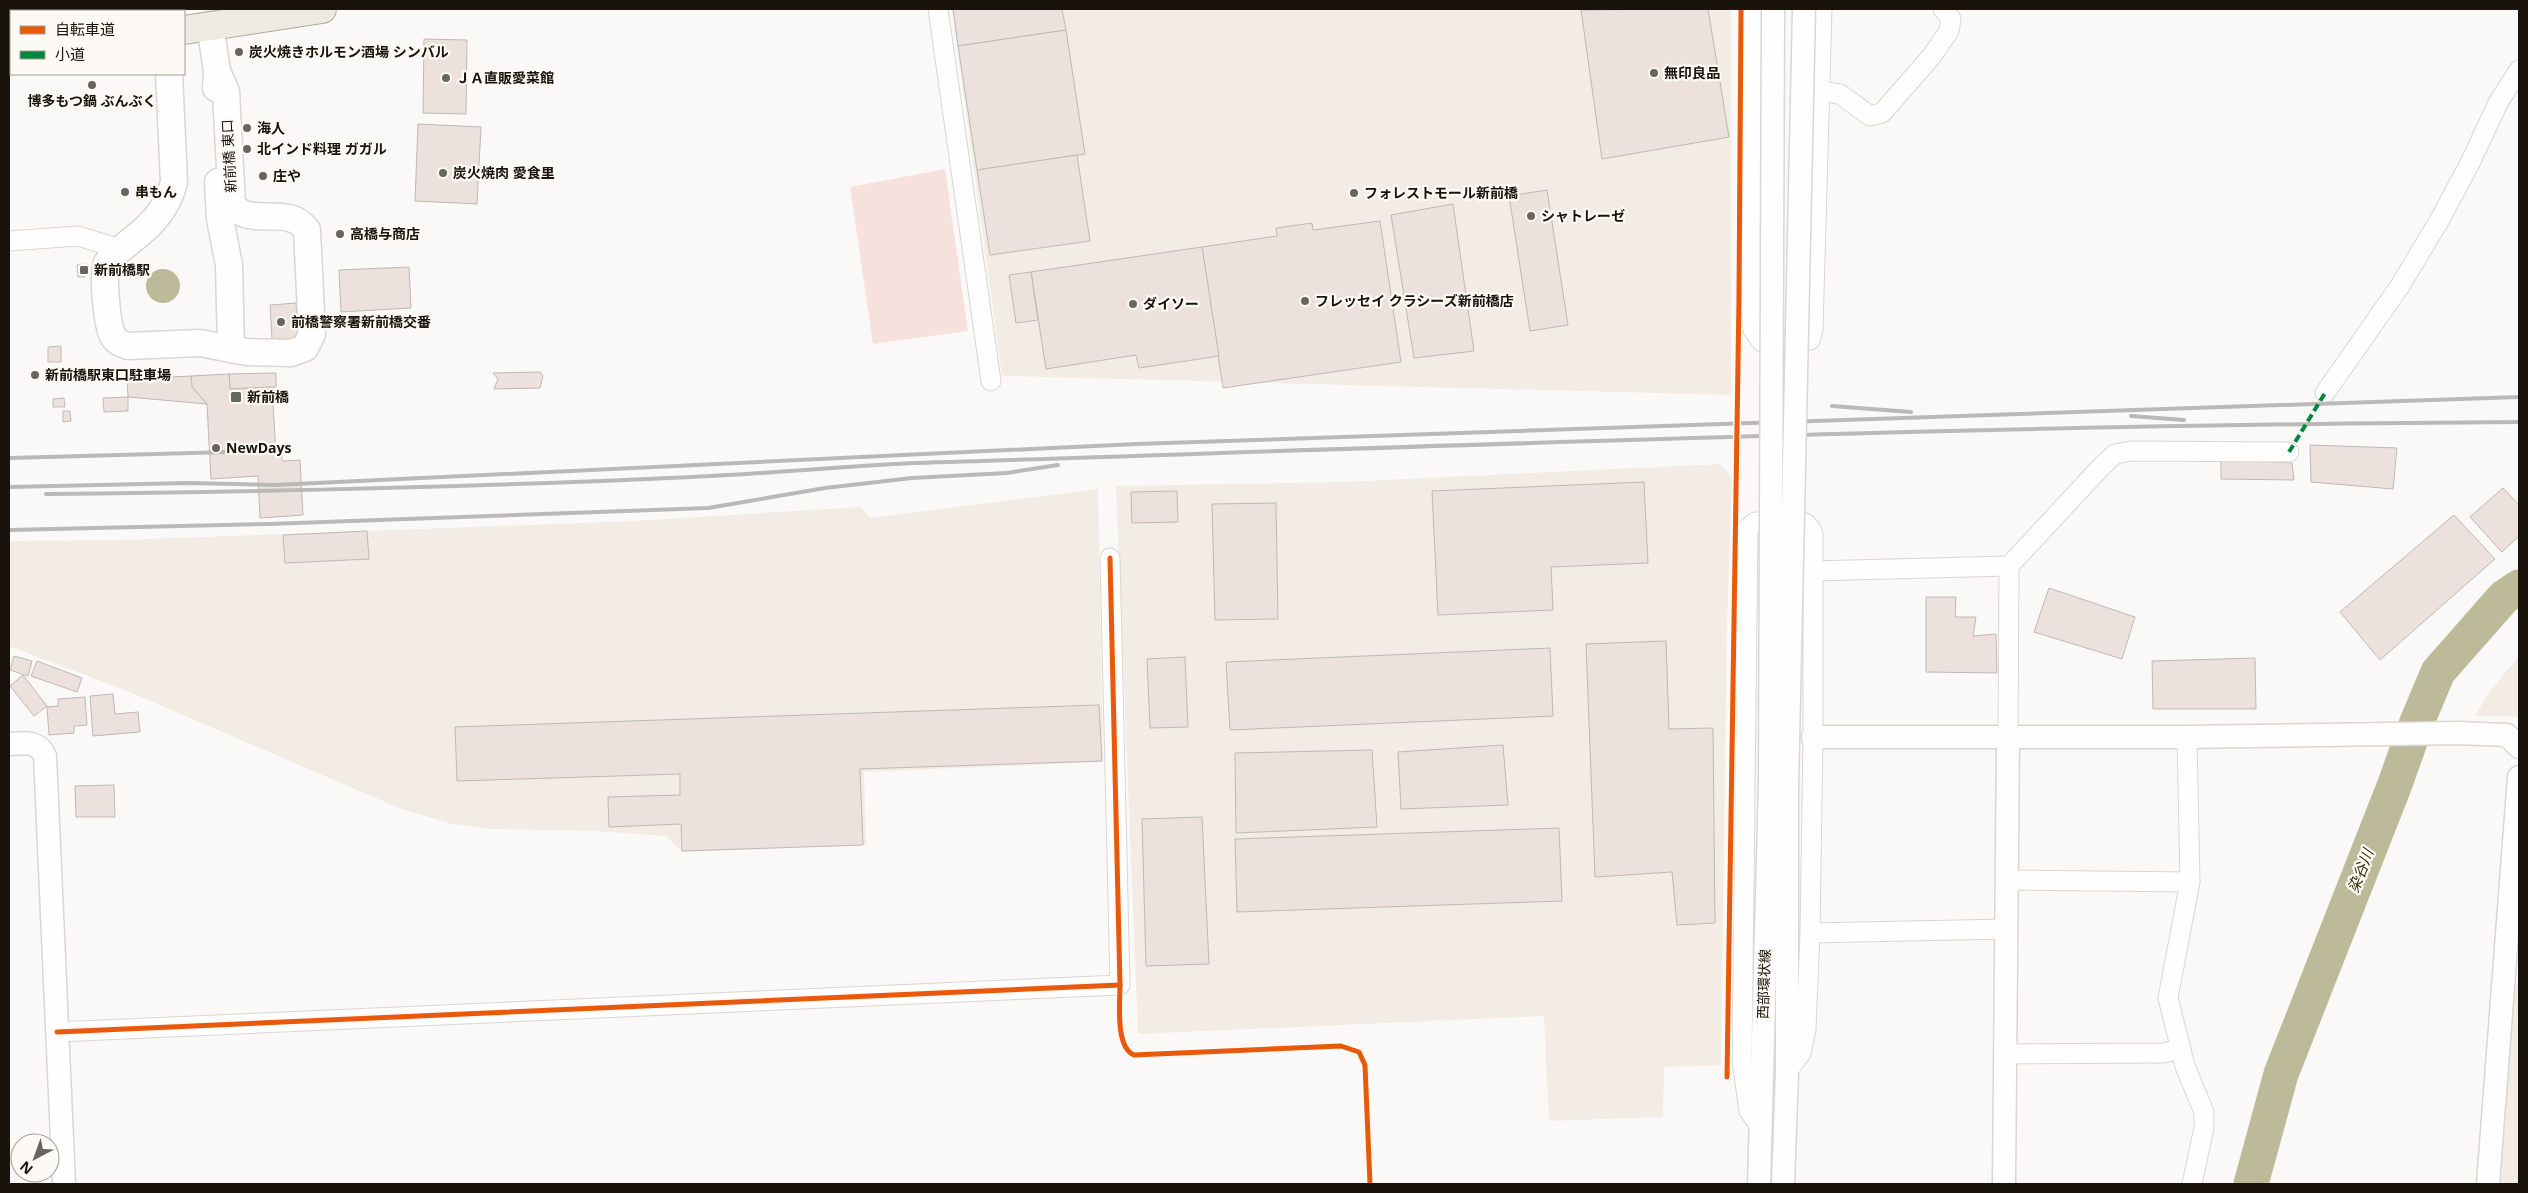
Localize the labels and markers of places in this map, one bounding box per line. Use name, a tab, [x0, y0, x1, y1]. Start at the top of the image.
place label: 炭火焼きホルモン酒場 シンバル	[249, 42, 449, 61]
marker: 炭火焼きホルモン酒場 シンバル	[233, 46, 245, 58]
place label: 無印良品	[1664, 63, 1720, 82]
marker: 無印良品	[1648, 67, 1660, 79]
place label: ＪＡ直販愛菜館	[456, 68, 554, 87]
marker: ＪＡ直販愛菜館	[440, 72, 452, 84]
marker: 博多もつ鍋 ぶんぶく	[86, 79, 98, 91]
place label: 博多もつ鍋 ぶんぶく	[27, 91, 157, 110]
place label: 海人	[257, 118, 285, 137]
marker: 海人	[241, 122, 253, 134]
place label: 北インド料理 ガガル	[257, 139, 387, 158]
marker: 北インド料理 ガガル	[241, 143, 253, 155]
place label: 炭火焼肉 愛食里	[453, 163, 555, 182]
place label: 庄や	[273, 166, 301, 185]
marker: 炭火焼肉 愛食里	[437, 167, 449, 179]
marker: 庄や	[257, 170, 269, 182]
place label: 串もん	[135, 182, 177, 201]
place label: フォレストモール新前橋	[1364, 183, 1518, 202]
marker: 串もん	[119, 186, 131, 198]
marker: フォレストモール新前橋	[1348, 187, 1360, 199]
place label: シャトレーゼ	[1541, 206, 1625, 225]
marker: シャトレーゼ	[1525, 210, 1537, 222]
place label: 高橋与商店	[350, 224, 420, 243]
marker: 高橋与商店	[334, 228, 346, 240]
place label: 新前橋駅	[94, 260, 150, 279]
marker: 新前橋駅	[78, 264, 90, 276]
place label: フレッセイ クラシーズ新前橋店	[1315, 291, 1514, 310]
place label: ダイソー	[1143, 294, 1199, 313]
marker: フレッセイ クラシーズ新前橋店	[1299, 295, 1311, 307]
marker: ダイソー	[1127, 298, 1139, 310]
place label: 前橋警察署新前橋交番	[291, 312, 431, 331]
marker: 前橋警察署新前橋交番	[275, 316, 287, 328]
place label: 新前橋駅東口駐車場	[45, 365, 171, 384]
marker: 新前橋駅東口駐車場	[29, 369, 41, 381]
place label: 新前橋	[247, 387, 289, 406]
marker: 新前橋	[229, 390, 243, 404]
place label: NewDays	[226, 438, 291, 457]
marker: NewDays	[210, 442, 222, 454]

